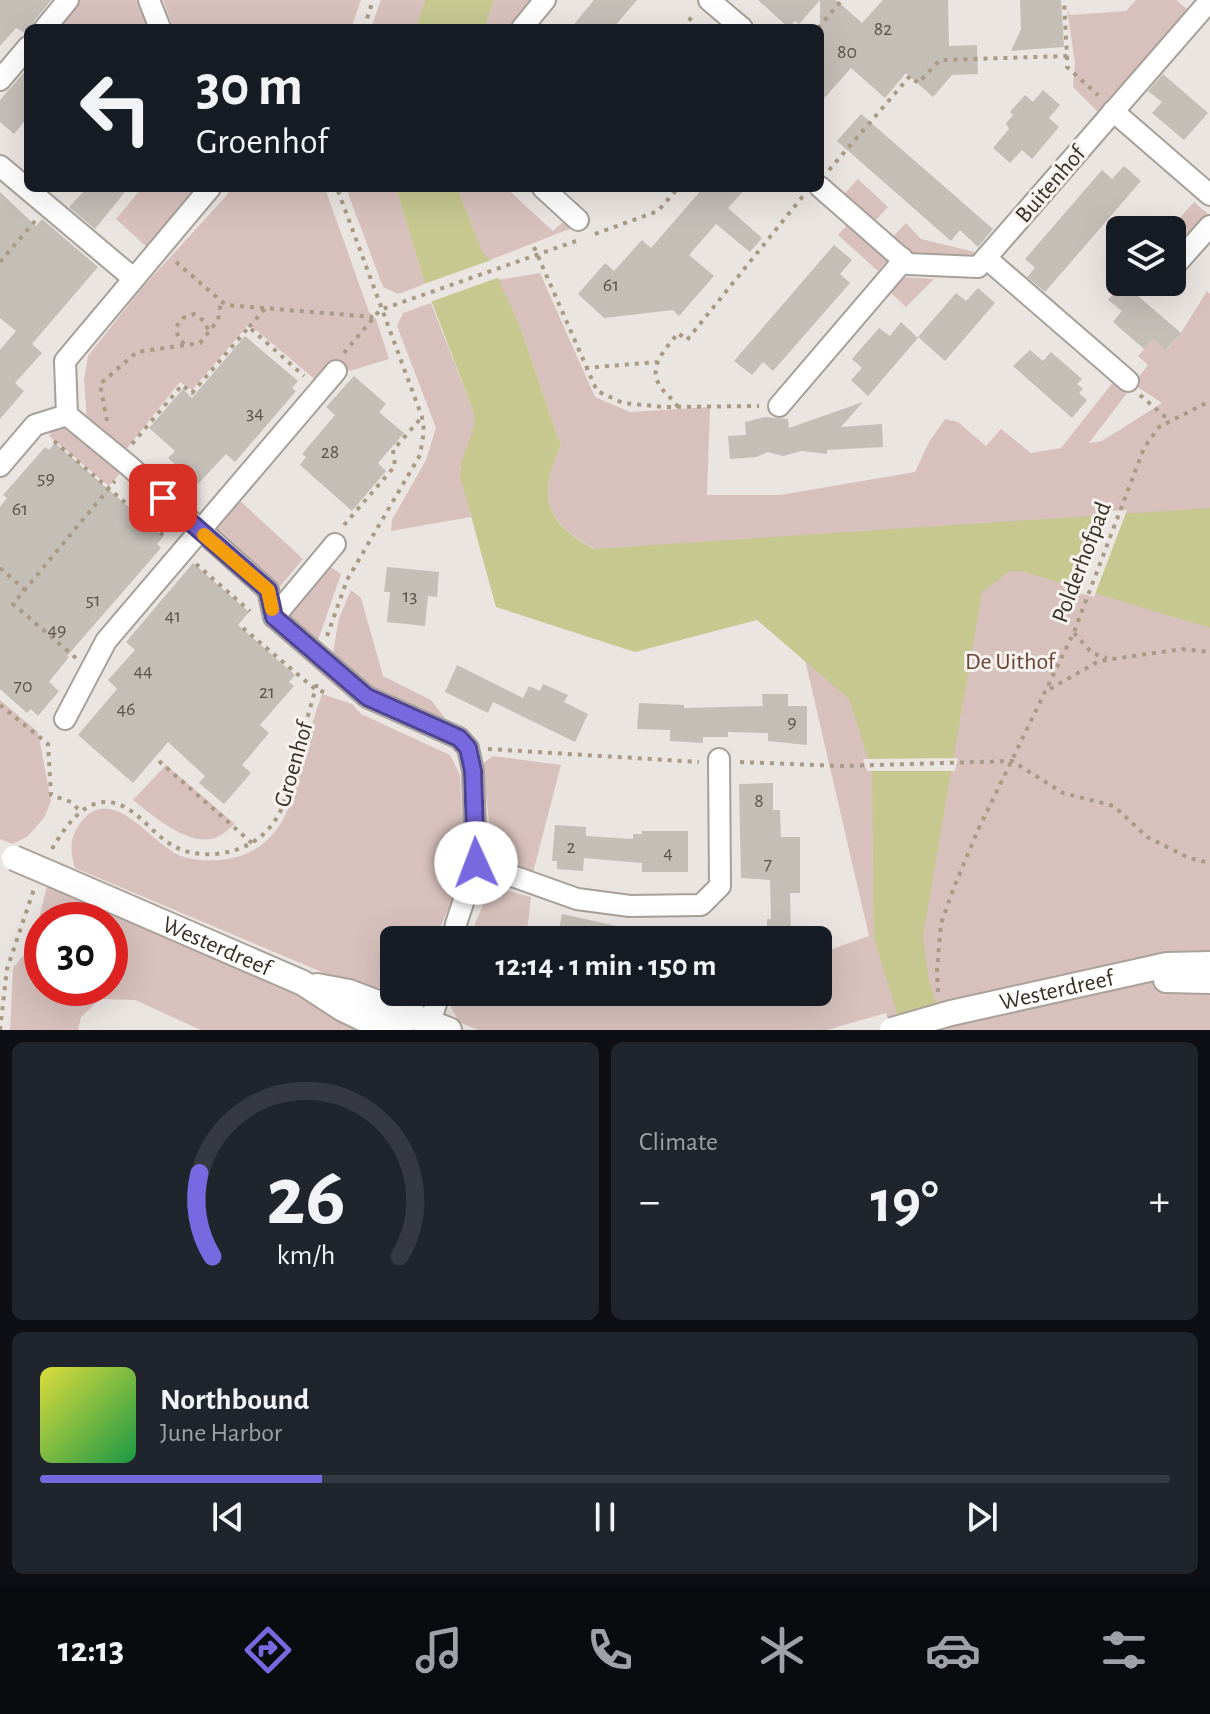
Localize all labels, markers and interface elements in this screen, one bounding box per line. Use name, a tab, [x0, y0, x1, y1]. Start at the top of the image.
house number: 82	[874, 19, 892, 39]
house number: 80	[837, 42, 857, 62]
icon: left	[64, 56, 168, 160]
text: 30 m	[196, 59, 303, 115]
text: Groenhof	[196, 124, 328, 160]
street label: Buitenhof	[1011, 140, 1091, 228]
map controls	[1106, 216, 1186, 296]
button: layers	[1106, 216, 1186, 296]
house number: 61	[603, 275, 619, 295]
house number: 34	[246, 403, 264, 423]
house number: 28	[321, 442, 339, 462]
pin	[129, 464, 197, 532]
house number: 59	[37, 468, 55, 488]
icon: arrive	[141, 476, 185, 520]
house number: 61	[12, 499, 28, 519]
street label: Polderhofpad	[1048, 499, 1116, 626]
house number: 13	[402, 586, 418, 606]
house number: 51	[85, 590, 101, 610]
house number: 41	[165, 606, 181, 626]
house number: 49	[47, 620, 67, 640]
park label: De Uithof	[965, 650, 1057, 674]
house number: 44	[133, 661, 153, 681]
house number: 70	[14, 676, 32, 696]
house number: 21	[259, 682, 275, 702]
house number: 46	[116, 699, 136, 719]
house number: 9	[787, 712, 797, 732]
street label: Groenhof	[270, 717, 318, 810]
house number: 8	[754, 791, 764, 811]
position arrow	[434, 821, 518, 905]
house number: 2	[566, 837, 576, 857]
house number: 4	[663, 843, 673, 863]
house number: 7	[764, 854, 772, 874]
speed limit sign: 30	[24, 902, 128, 1006]
street label: Westerdreef	[159, 913, 276, 981]
text: 12:14 · 1 min · 150 m	[496, 951, 716, 981]
street label: Westerdreef	[997, 966, 1118, 1015]
text: Climate	[639, 1129, 718, 1155]
text: 26	[266, 1156, 345, 1240]
text: 19°	[870, 1173, 939, 1233]
text: −	[639, 1180, 660, 1224]
text: +	[1149, 1180, 1170, 1224]
text: km/h	[276, 1241, 335, 1270]
text: Northbound	[160, 1385, 309, 1415]
text: June Harbor	[160, 1420, 282, 1446]
icon: previous	[206, 1495, 250, 1539]
icon: pause	[583, 1495, 627, 1539]
icon: next	[960, 1495, 1004, 1539]
icon: directions	[240, 1622, 296, 1678]
icon: music	[411, 1622, 467, 1678]
icon: phone	[582, 1622, 638, 1678]
icon: climate	[754, 1622, 810, 1678]
icon: car	[925, 1622, 981, 1678]
icon: filters	[1096, 1622, 1152, 1678]
text: 12:13	[58, 1632, 124, 1668]

